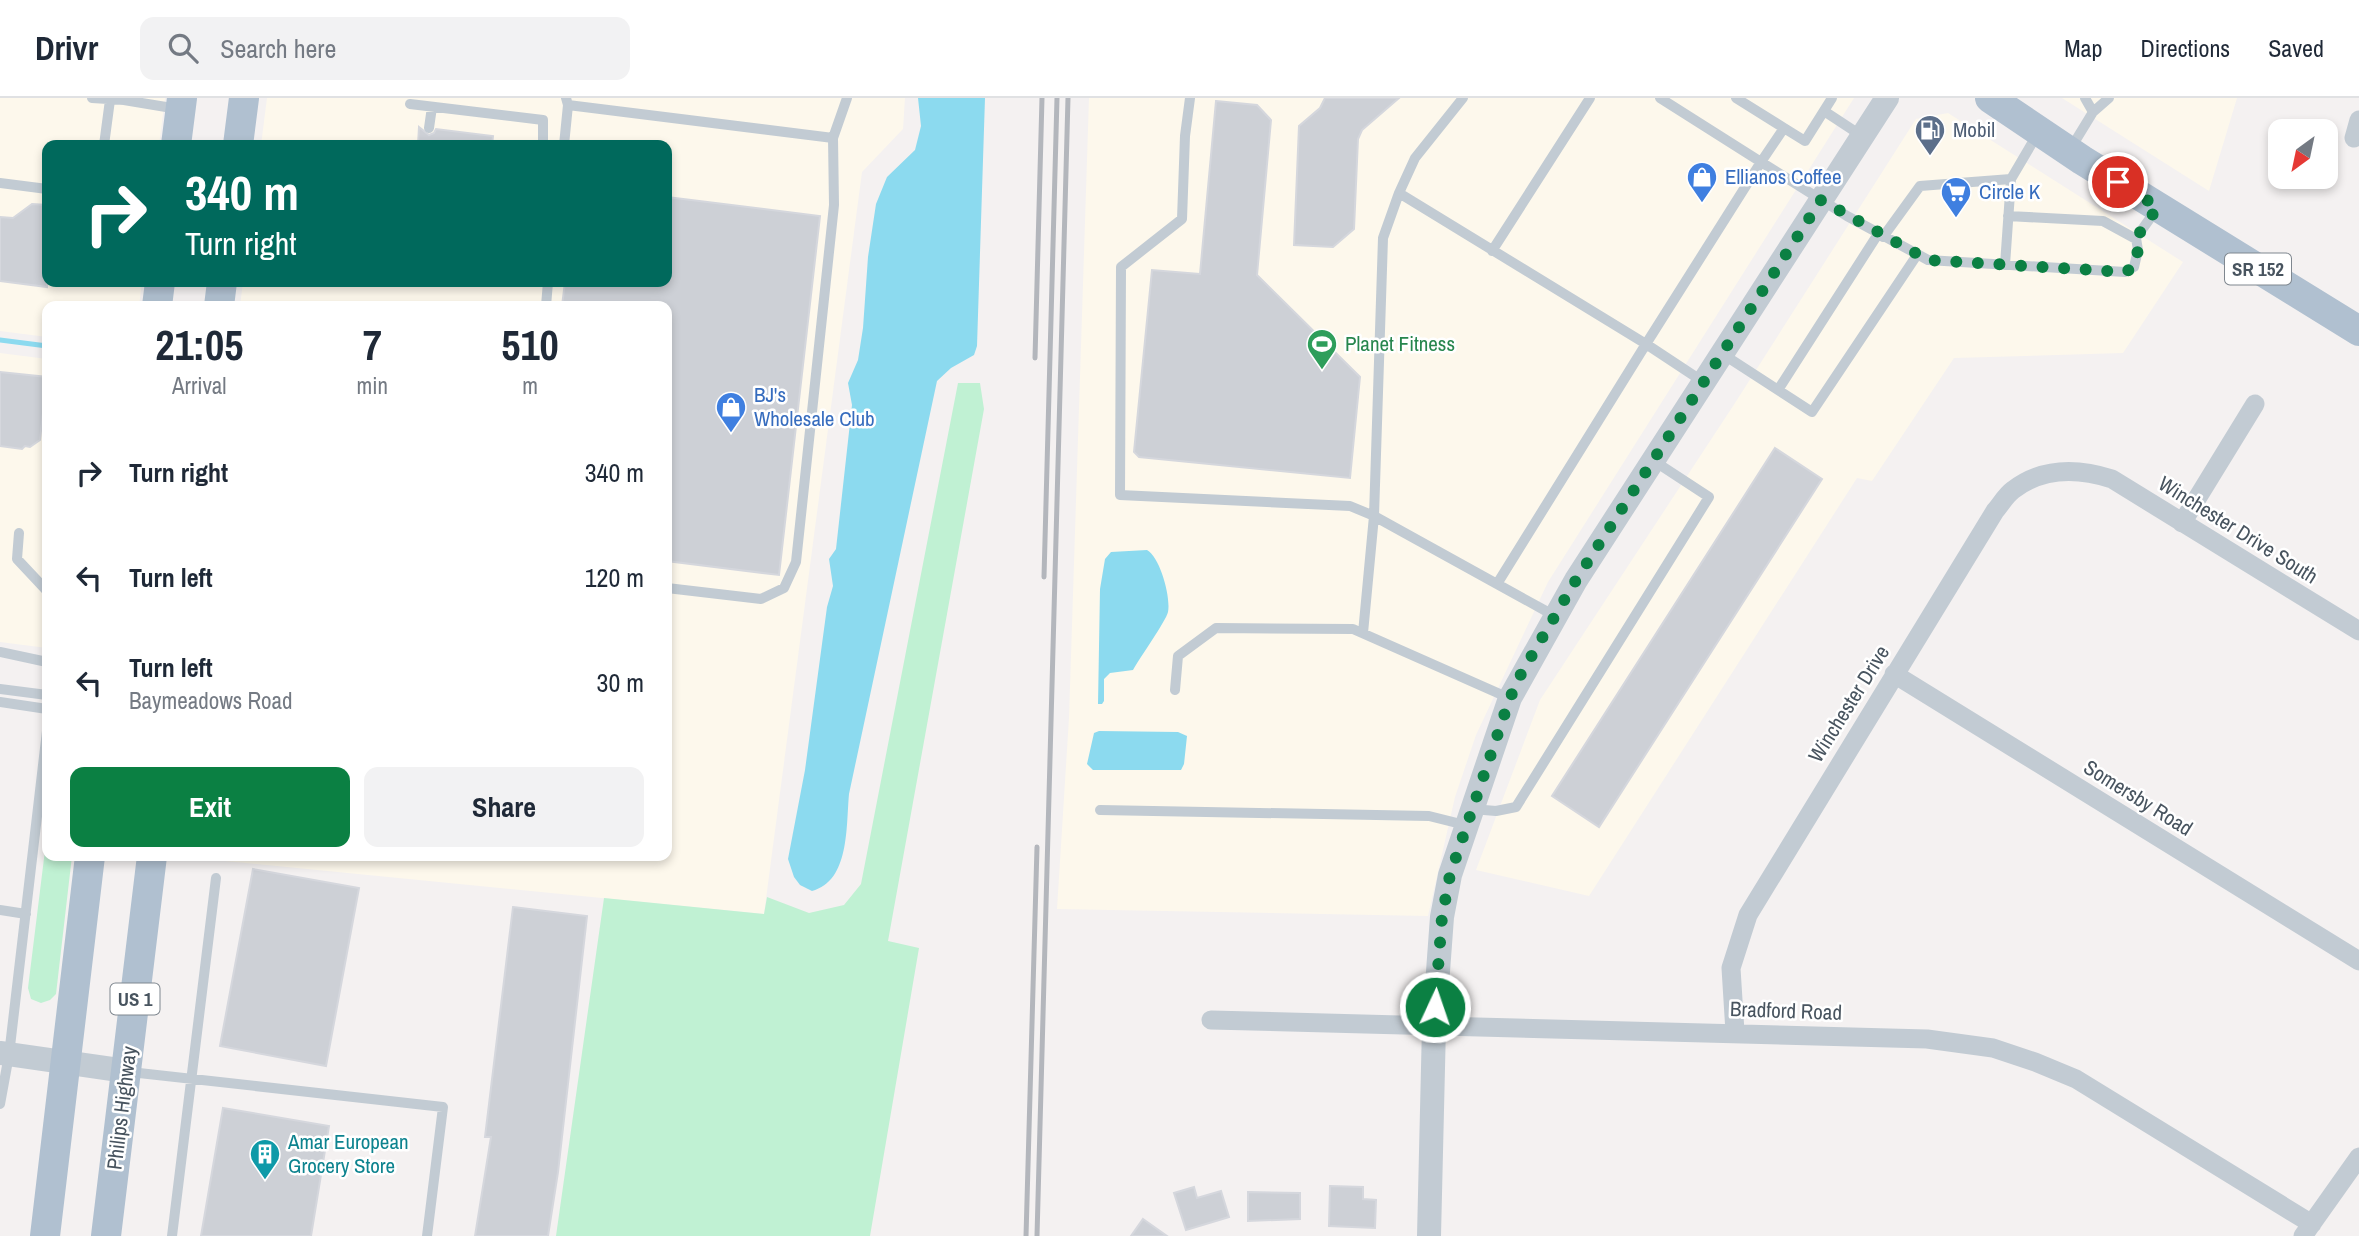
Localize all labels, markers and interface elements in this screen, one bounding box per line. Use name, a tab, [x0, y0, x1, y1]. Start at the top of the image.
search box	[140, 17, 630, 80]
text: Drivr	[35, 26, 98, 70]
icon: search	[164, 29, 202, 67]
text: Search here	[220, 31, 336, 66]
text: Map	[2064, 32, 2102, 64]
text: Directions	[2140, 32, 2230, 64]
text: Saved	[2268, 32, 2324, 64]
fuel station icon: Mobil	[1913, 113, 1947, 157]
place label: Mobil	[1953, 115, 1995, 144]
north arrow	[2268, 119, 2338, 189]
map controls	[2268, 119, 2338, 189]
pin	[2088, 152, 2148, 212]
text: 340 m	[185, 159, 299, 225]
shop icon: Ellianos Coffee	[1685, 160, 1719, 204]
place label: Ellianos Coffee	[1725, 162, 1842, 191]
icon: arrive	[2099, 163, 2137, 201]
icon: right	[70, 168, 161, 259]
supermarket icon: Circle K	[1939, 175, 1973, 219]
place label: Circle K	[1979, 177, 2041, 206]
text: Turn right	[185, 222, 297, 265]
road number: SR 152	[2225, 253, 2291, 284]
text: 21:05	[155, 317, 243, 373]
text: 7	[363, 317, 382, 373]
text: 510	[501, 317, 559, 373]
sports icon: Planet Fitness	[1305, 327, 1339, 371]
place label: Planet Fitness	[1345, 329, 1455, 358]
text: Arrival	[172, 370, 227, 401]
text: min	[357, 370, 388, 401]
text: m	[522, 370, 538, 401]
place label: BJ's Wholesale Club	[754, 380, 875, 433]
shop icon: BJ's Wholesale Club	[714, 390, 748, 434]
icon: right	[70, 454, 108, 492]
text: Turn right	[129, 455, 228, 490]
text: 340 m	[585, 455, 644, 490]
street label: Winchester Drive South	[2153, 469, 2323, 590]
icon: left	[70, 559, 108, 597]
text: Turn left	[129, 560, 213, 595]
text: 120 m	[585, 560, 644, 595]
street label: Winchester Drive	[1801, 640, 1896, 768]
text: Turn left	[129, 650, 213, 685]
icon: left	[70, 664, 108, 702]
text: 30 m	[597, 665, 644, 700]
text: Baymeadows Road	[129, 685, 293, 716]
street label: Somersby Road	[2078, 753, 2198, 843]
button: Exit	[70, 767, 350, 847]
button: Share	[364, 767, 644, 847]
position arrow	[1398, 970, 1472, 1044]
road number: US 1	[110, 984, 160, 1015]
street label: Bradford Road	[1730, 994, 1842, 1027]
street label: Philips Highway	[100, 1044, 144, 1171]
place label: Amar European Grocery Store	[287, 1127, 409, 1180]
building icon: Amar European Grocery Store	[248, 1137, 282, 1181]

